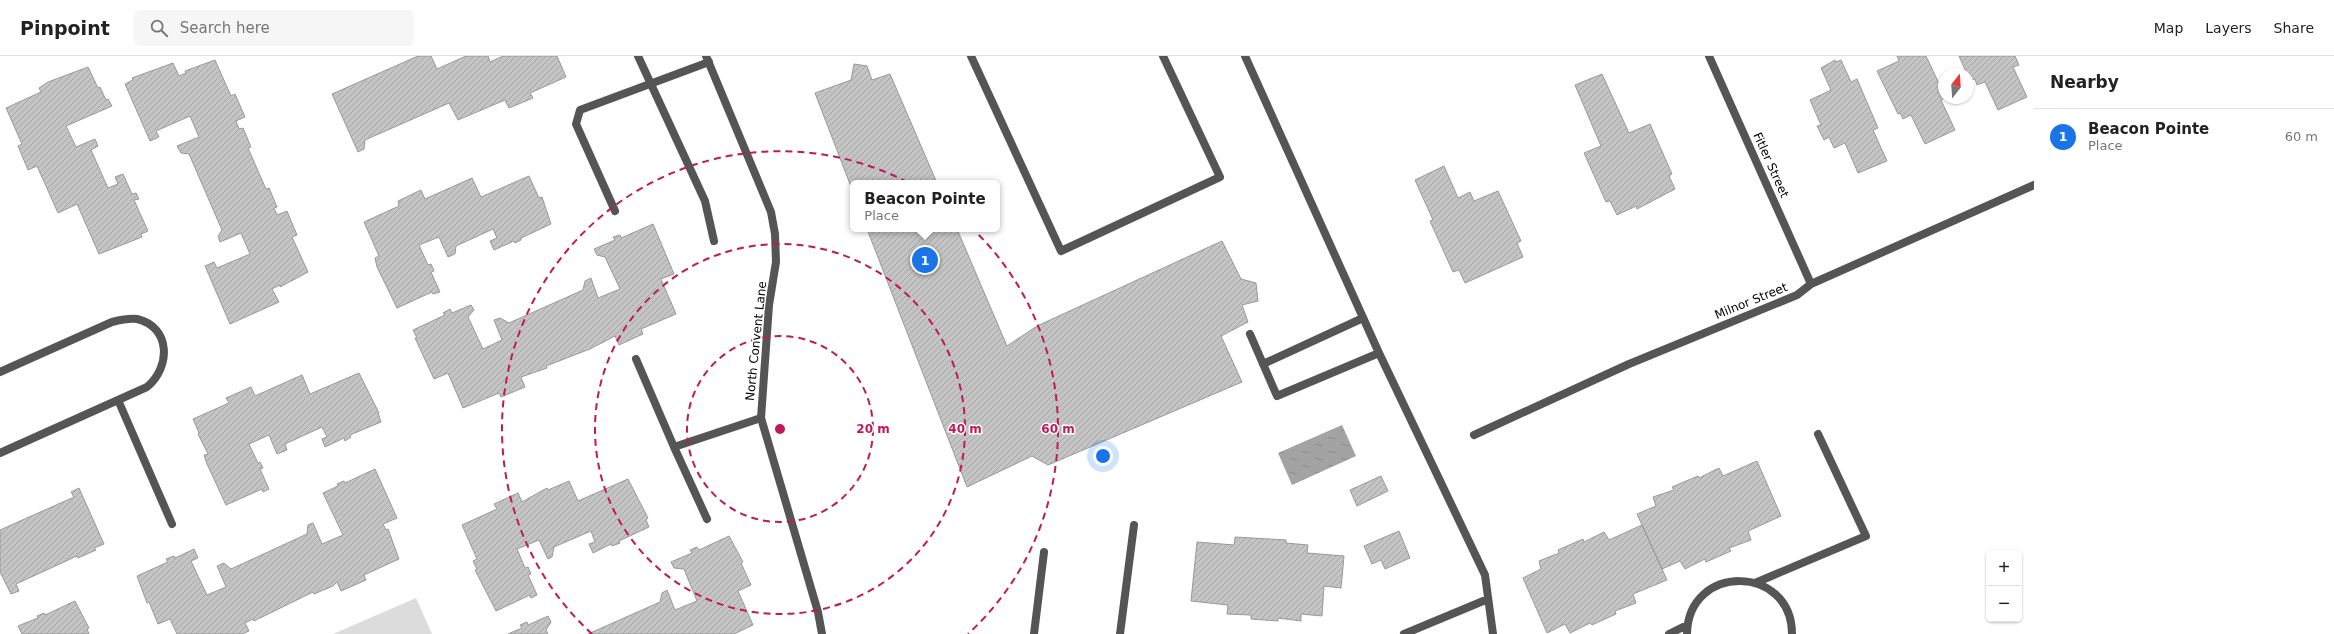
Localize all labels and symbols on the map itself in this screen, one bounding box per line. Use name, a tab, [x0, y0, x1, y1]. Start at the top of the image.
north arrow	[1938, 68, 1974, 104]
street label: Fitler Street	[1750, 130, 1792, 200]
pin: 1	[912, 245, 938, 275]
street label: North Convent Lane	[743, 280, 769, 402]
street label: Milnor Street	[1713, 280, 1790, 322]
centre of rings	[773, 422, 787, 436]
text: 20 m	[856, 422, 890, 436]
text: 40 m	[948, 422, 982, 436]
text: 60 m	[1041, 422, 1075, 436]
your location	[1093, 446, 1113, 466]

